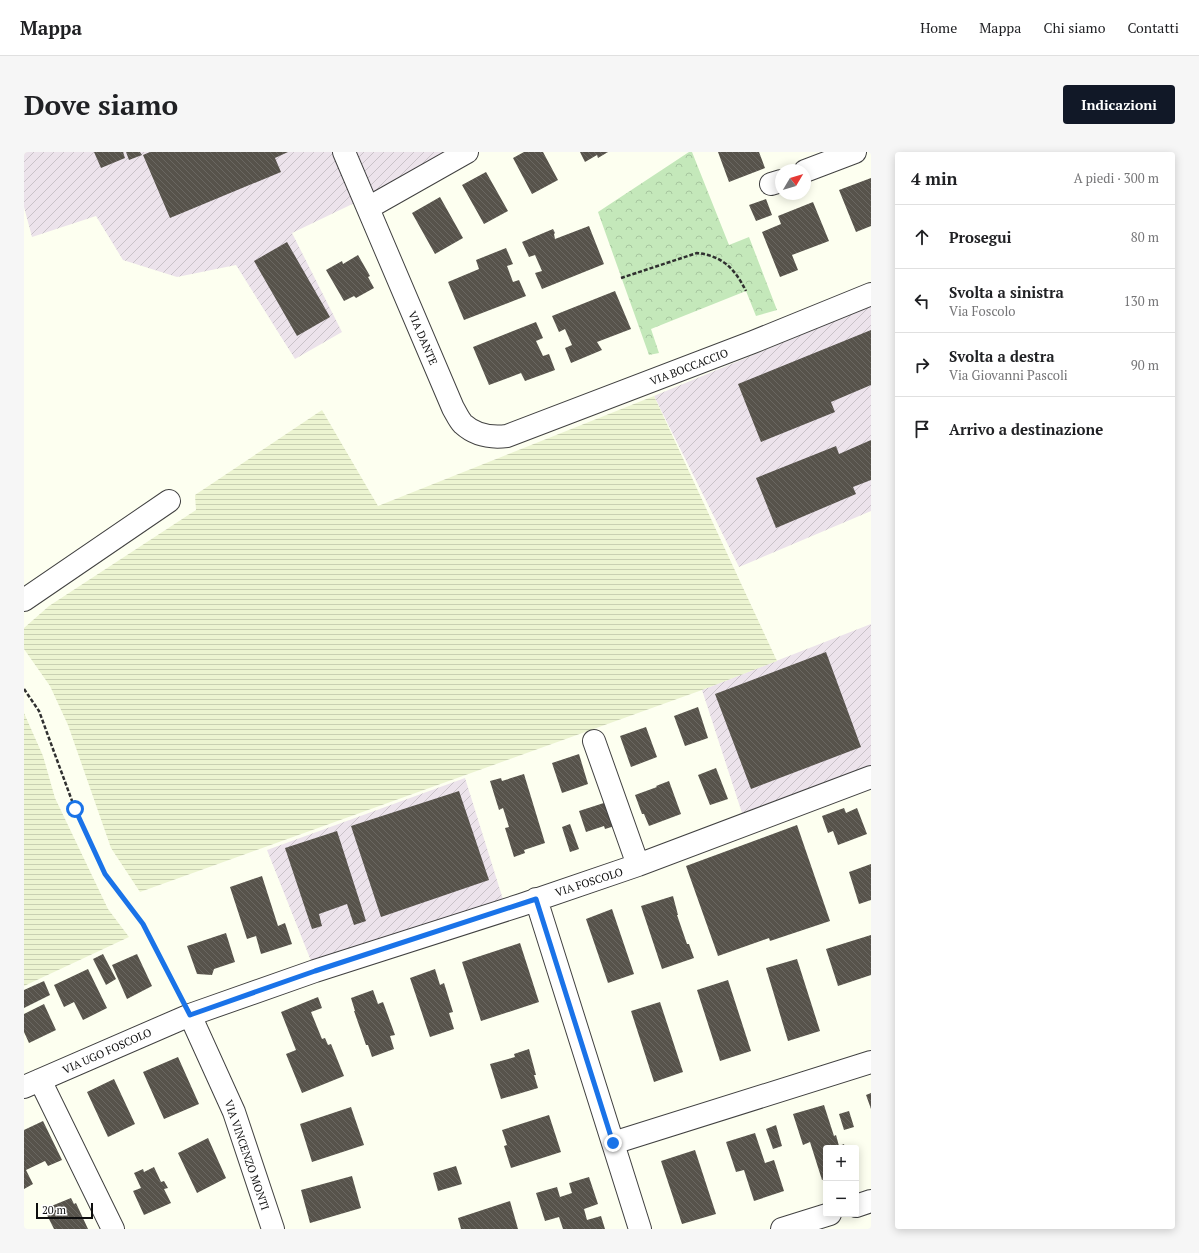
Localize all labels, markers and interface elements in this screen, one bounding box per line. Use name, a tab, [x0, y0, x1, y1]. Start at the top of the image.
text: Mappa	[20, 15, 82, 40]
text: Home	[920, 18, 957, 37]
text: Mappa	[979, 18, 1021, 37]
text: Chi siamo	[1043, 18, 1105, 37]
text: Contatti	[1127, 18, 1179, 37]
button: Indicazioni	[1063, 85, 1175, 124]
text: Dove siamo	[24, 86, 178, 123]
north arrow	[775, 164, 811, 200]
text: 4 min	[911, 167, 958, 190]
text: A piedi · 300 m	[1074, 169, 1159, 187]
icon: ahead	[911, 226, 933, 248]
text: Prosegui	[949, 227, 1012, 247]
text: 80 m	[1131, 228, 1159, 246]
text: Svolta a sinistra	[949, 282, 1064, 302]
icon: left	[911, 290, 933, 312]
text: 130 m	[1124, 292, 1159, 310]
text: Via Foscolo	[949, 302, 1016, 320]
street label: VIA DANTE	[405, 309, 441, 367]
street label: VIA BOCCACCIO	[648, 346, 730, 388]
text: Svolta a destra	[949, 346, 1055, 366]
icon: right	[911, 354, 933, 376]
text: 90 m	[1131, 356, 1159, 374]
text: Via Giovanni Pascoli	[949, 366, 1068, 384]
icon: arrive	[911, 418, 933, 440]
text: Arrivo a destinazione	[949, 419, 1103, 439]
route start	[66, 800, 84, 818]
street label: VIA FOSCOLO	[553, 864, 625, 900]
street label: VIA UGO FOSCOLO	[60, 1025, 154, 1077]
street label: VIA VINCENZO MONTI	[222, 1098, 272, 1212]
route end	[604, 1134, 622, 1152]
map controls	[823, 1145, 859, 1217]
button: +	[823, 1145, 859, 1181]
button: −	[823, 1181, 859, 1217]
scale bar	[36, 1201, 93, 1220]
text: 20 m	[42, 1203, 66, 1217]

